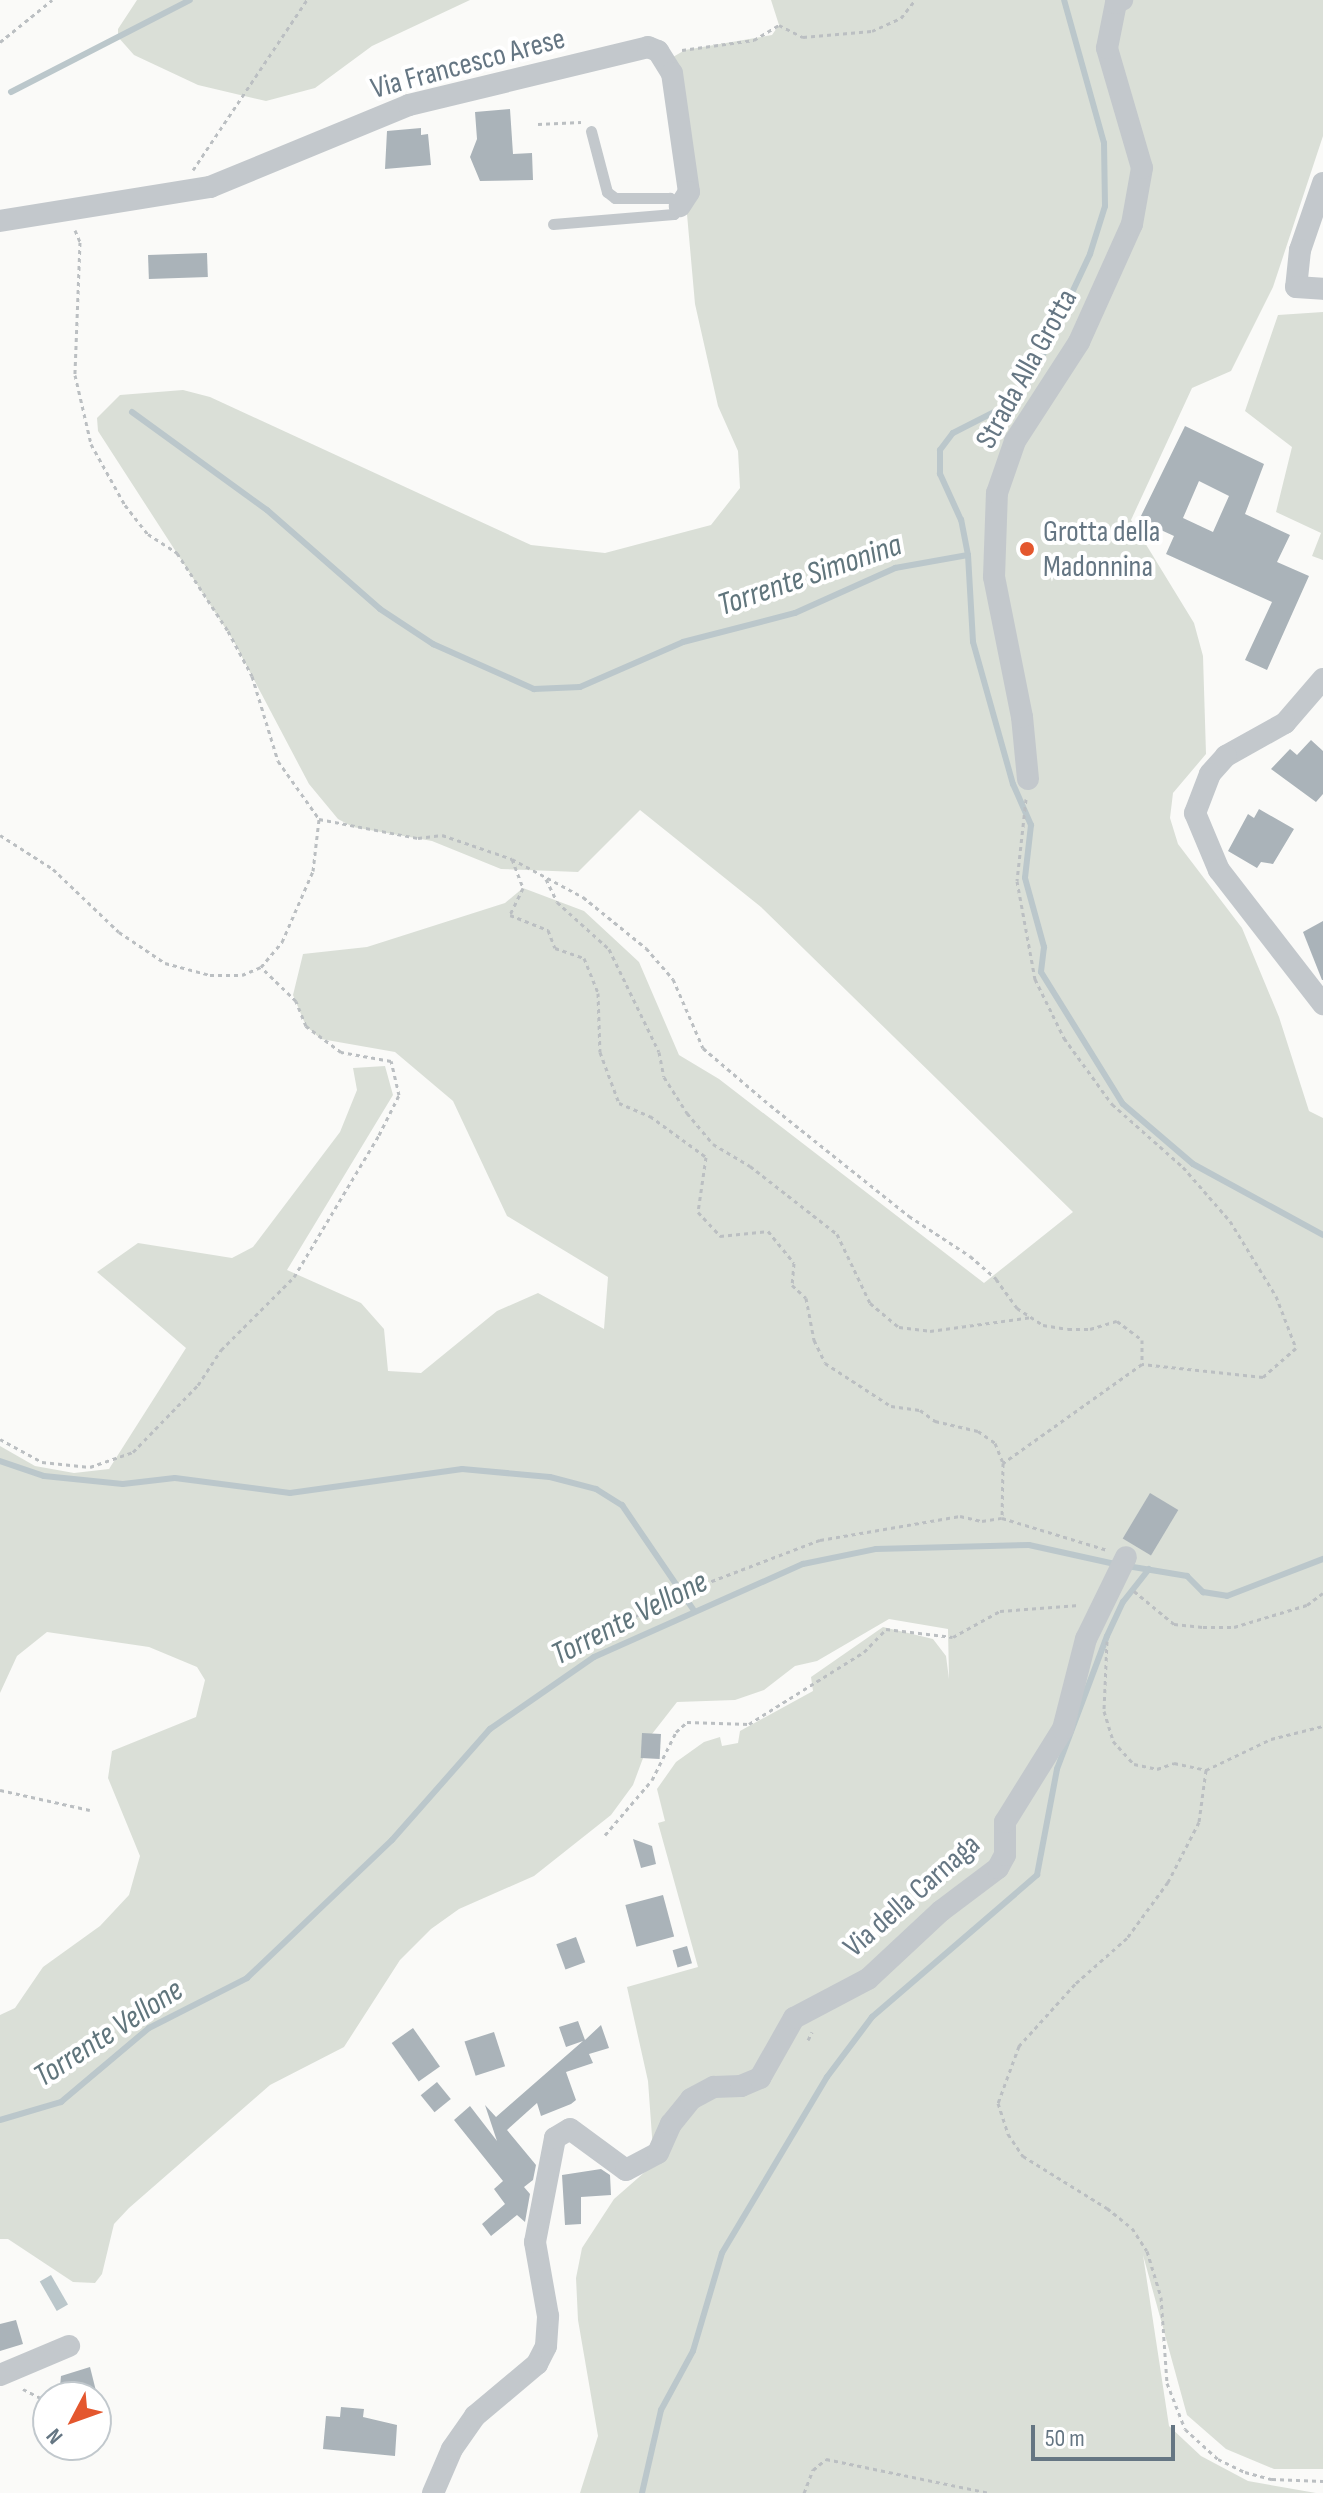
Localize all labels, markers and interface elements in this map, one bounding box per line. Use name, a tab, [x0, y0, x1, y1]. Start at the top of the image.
street label: Via Francesco Arese	[367, 21, 569, 107]
street label: Strada Alla Grotta	[968, 283, 1086, 455]
place label: Grotta della Madonnina	[1043, 514, 1160, 584]
water label: Torrente Simonina	[713, 527, 907, 625]
marker: Grotta della Madonnina	[1018, 540, 1036, 558]
water label: Torrente Vellone	[545, 1563, 715, 1675]
street label: Via della Carnaga	[836, 1827, 988, 1965]
water label: Torrente Vellone	[27, 1972, 191, 2096]
north arrow	[32, 2381, 112, 2461]
scale bar	[1035, 2409, 1179, 2459]
text: N	[41, 2422, 69, 2449]
text: 50 m	[1045, 2424, 1085, 2453]

